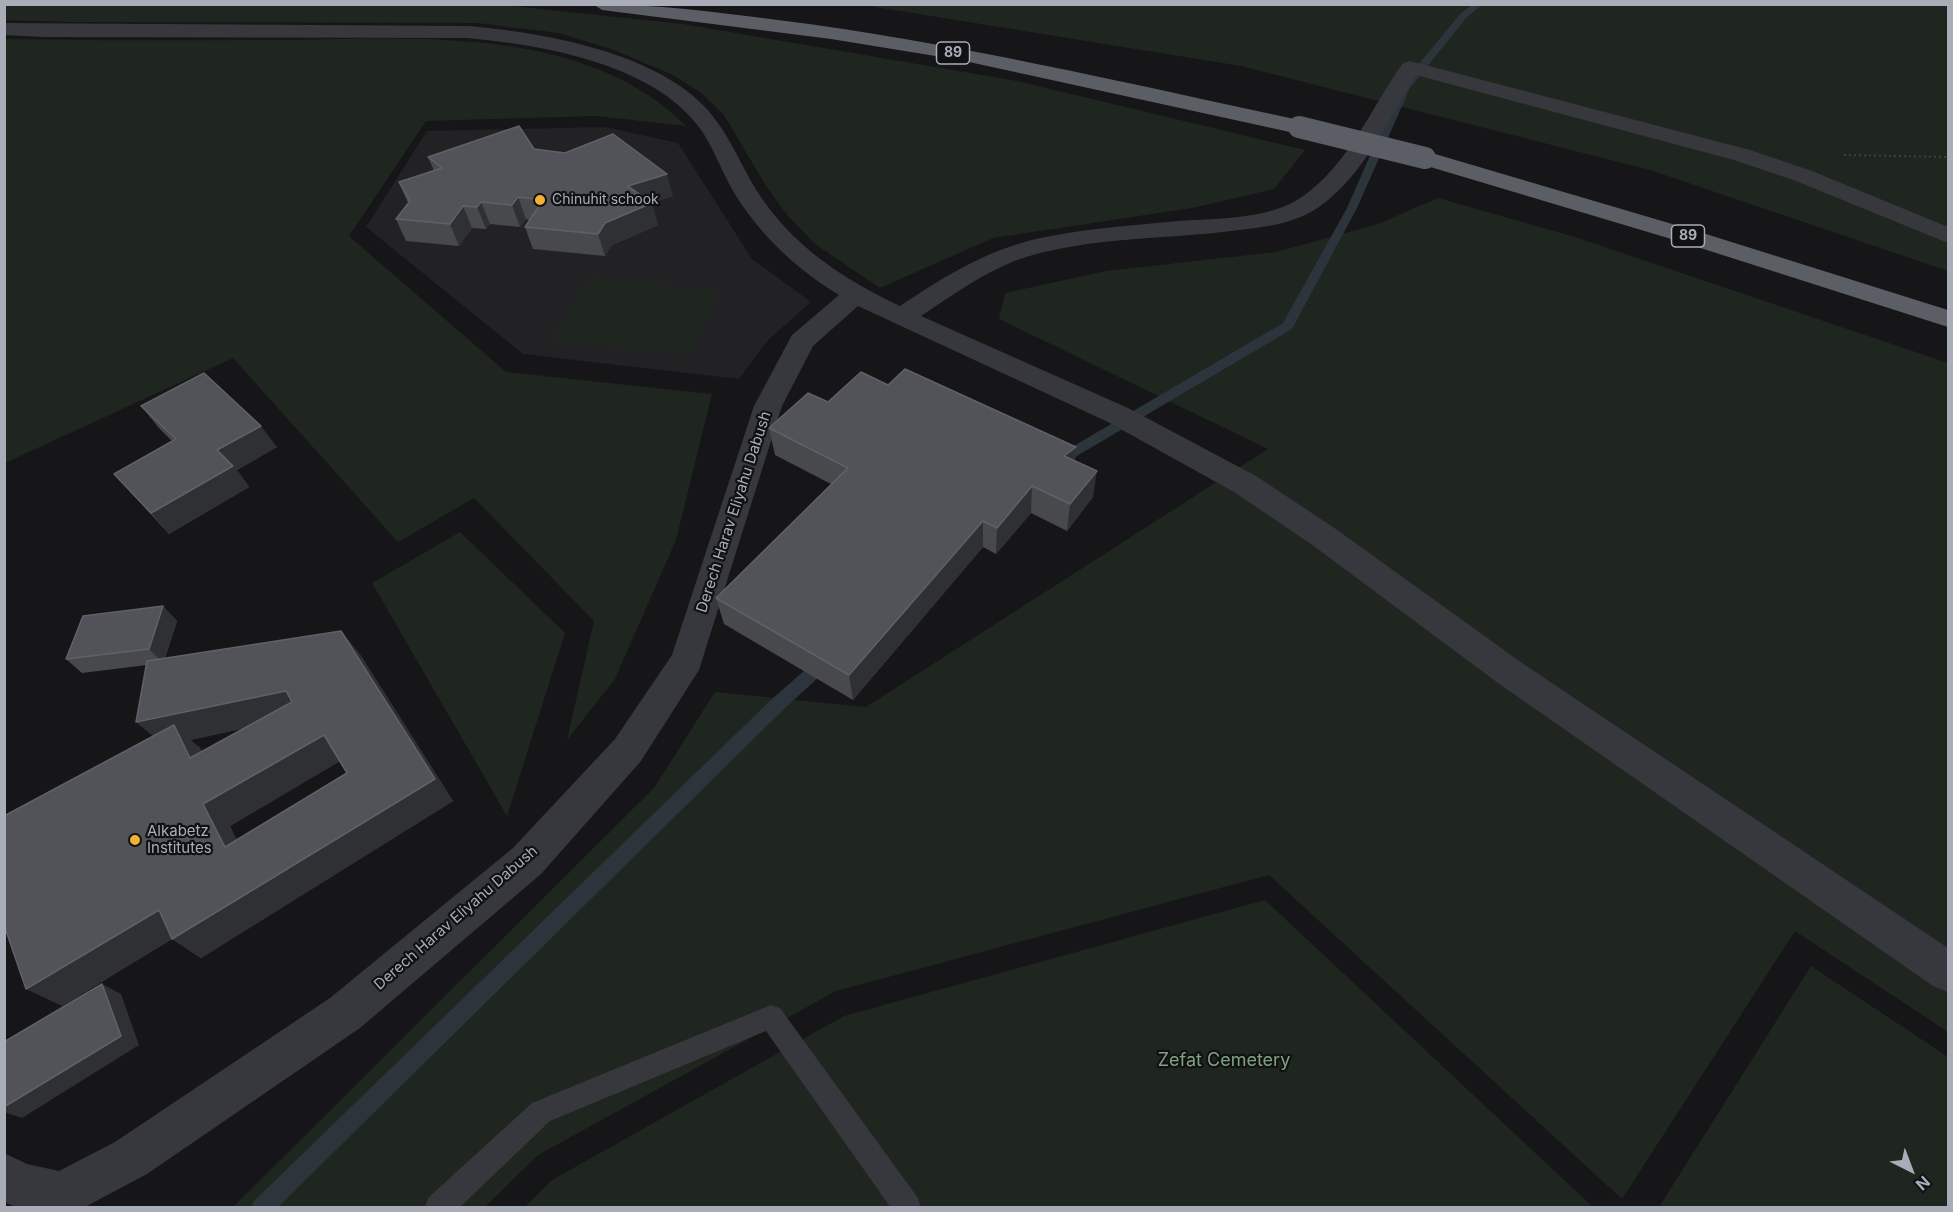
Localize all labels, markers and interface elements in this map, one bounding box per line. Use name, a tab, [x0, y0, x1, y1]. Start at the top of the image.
road number: 89	[936, 42, 970, 64]
place label: Chinuhit schook	[552, 192, 659, 208]
marker: Chinuhit schook	[533, 193, 547, 207]
road number: 89	[1672, 225, 1704, 247]
street label: Derech Harav Eliyahu Dabush	[693, 409, 775, 615]
place label: Alkabetz Institutes	[147, 822, 212, 857]
marker: Alkabetz Institutes	[128, 833, 142, 847]
street label: Derech Harav Eliyahu Dabush	[371, 842, 541, 994]
park label: Zefat Cemetery	[1158, 1050, 1290, 1072]
north arrow	[1881, 1140, 1941, 1200]
text: N	[1912, 1172, 1934, 1195]

